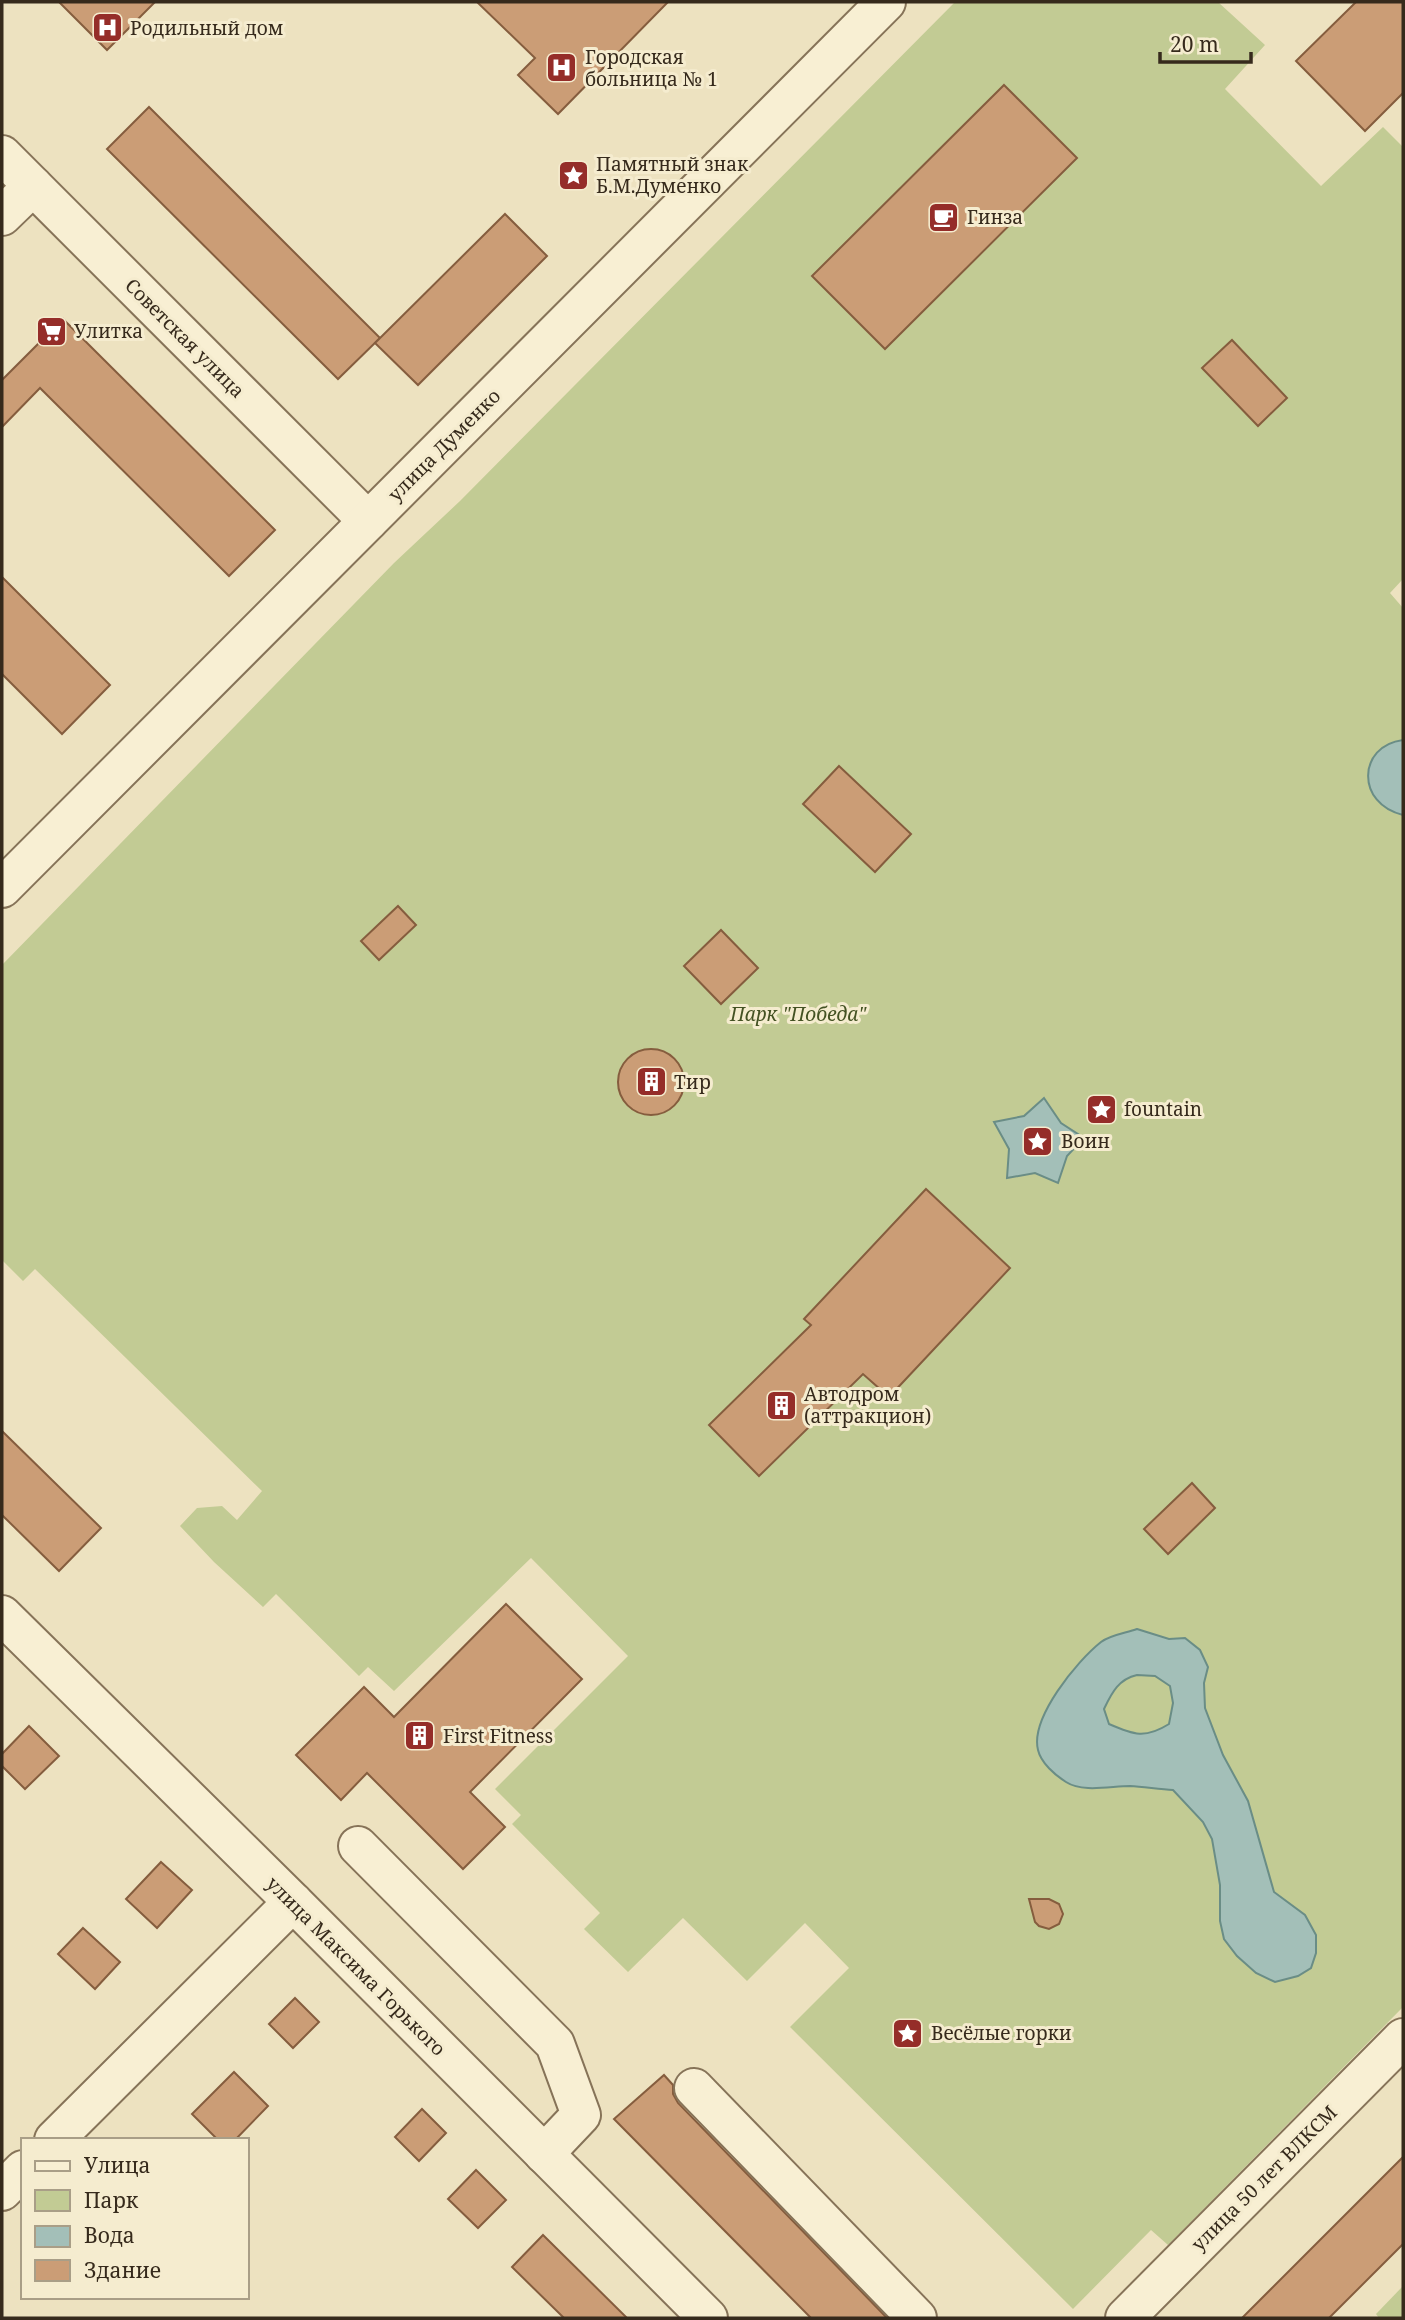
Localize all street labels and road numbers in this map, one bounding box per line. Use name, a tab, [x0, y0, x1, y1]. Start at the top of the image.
street label: Советская улица	[120, 273, 250, 403]
street label: улица Думенко	[382, 383, 506, 507]
street label: улица Максима Горького	[261, 1871, 451, 2061]
street label: улица 50 лет ВЛКСМ	[1185, 2099, 1343, 2257]

